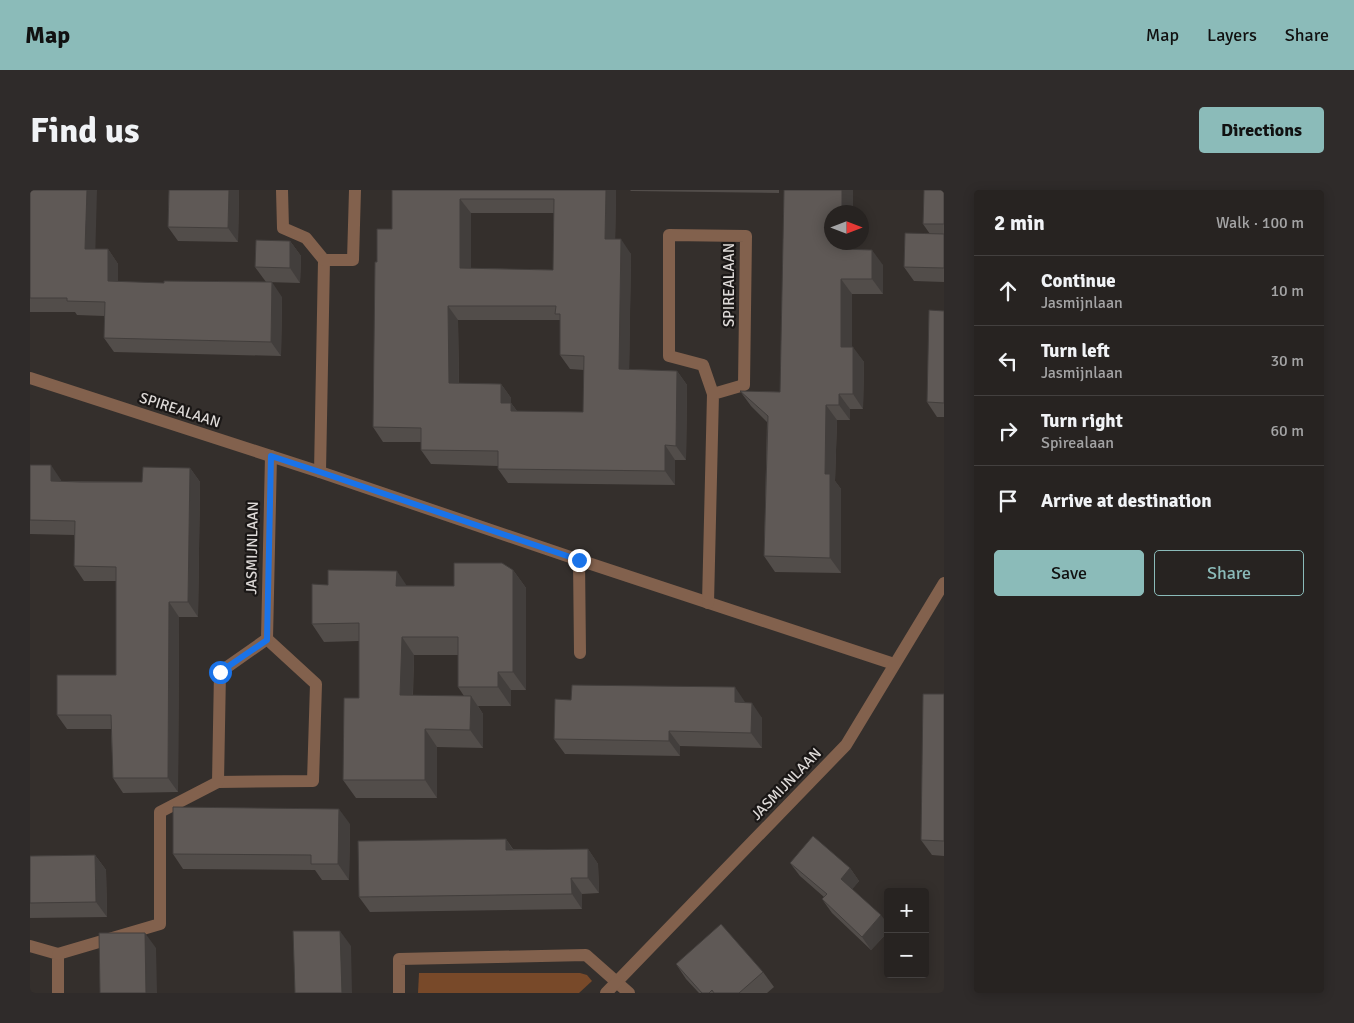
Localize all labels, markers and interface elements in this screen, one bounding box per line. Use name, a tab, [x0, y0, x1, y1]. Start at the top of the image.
text: Map	[25, 20, 70, 50]
text: Map	[1146, 24, 1179, 46]
text: Layers	[1207, 24, 1257, 46]
text: Share	[1285, 24, 1329, 46]
button: Directions	[1199, 107, 1324, 153]
text: Find us	[30, 109, 140, 152]
north arrow	[824, 205, 869, 250]
text: 2 min	[994, 210, 1045, 236]
text: Walk · 100 m	[1216, 213, 1304, 233]
street label: SPIREALAAN	[720, 243, 738, 327]
text: Continue	[1041, 269, 1116, 293]
icon: ahead	[994, 277, 1022, 305]
text: 10 m	[1270, 281, 1304, 301]
text: Jasmijnlaan	[1041, 293, 1123, 313]
text: Turn left	[1041, 339, 1110, 363]
icon: left	[994, 347, 1022, 375]
text: 30 m	[1270, 351, 1304, 371]
text: Jasmijnlaan	[1041, 363, 1123, 383]
street label: SPIREALAAN	[137, 388, 223, 432]
text: Turn right	[1041, 409, 1123, 433]
icon: right	[994, 417, 1022, 445]
text: 60 m	[1270, 421, 1304, 441]
text: Spirealaan	[1041, 433, 1114, 453]
icon: arrive	[994, 487, 1022, 515]
text: Arrive at destination	[1041, 489, 1212, 513]
street label: JASMIJNLAAN	[242, 501, 262, 595]
route end	[568, 549, 591, 572]
button: Save	[994, 550, 1144, 596]
button: Share	[1154, 550, 1304, 596]
route start	[209, 661, 232, 684]
street label: JASMIJNLAAN	[747, 744, 825, 824]
map controls	[884, 888, 929, 978]
button: +	[884, 888, 929, 933]
button: −	[884, 933, 929, 978]

